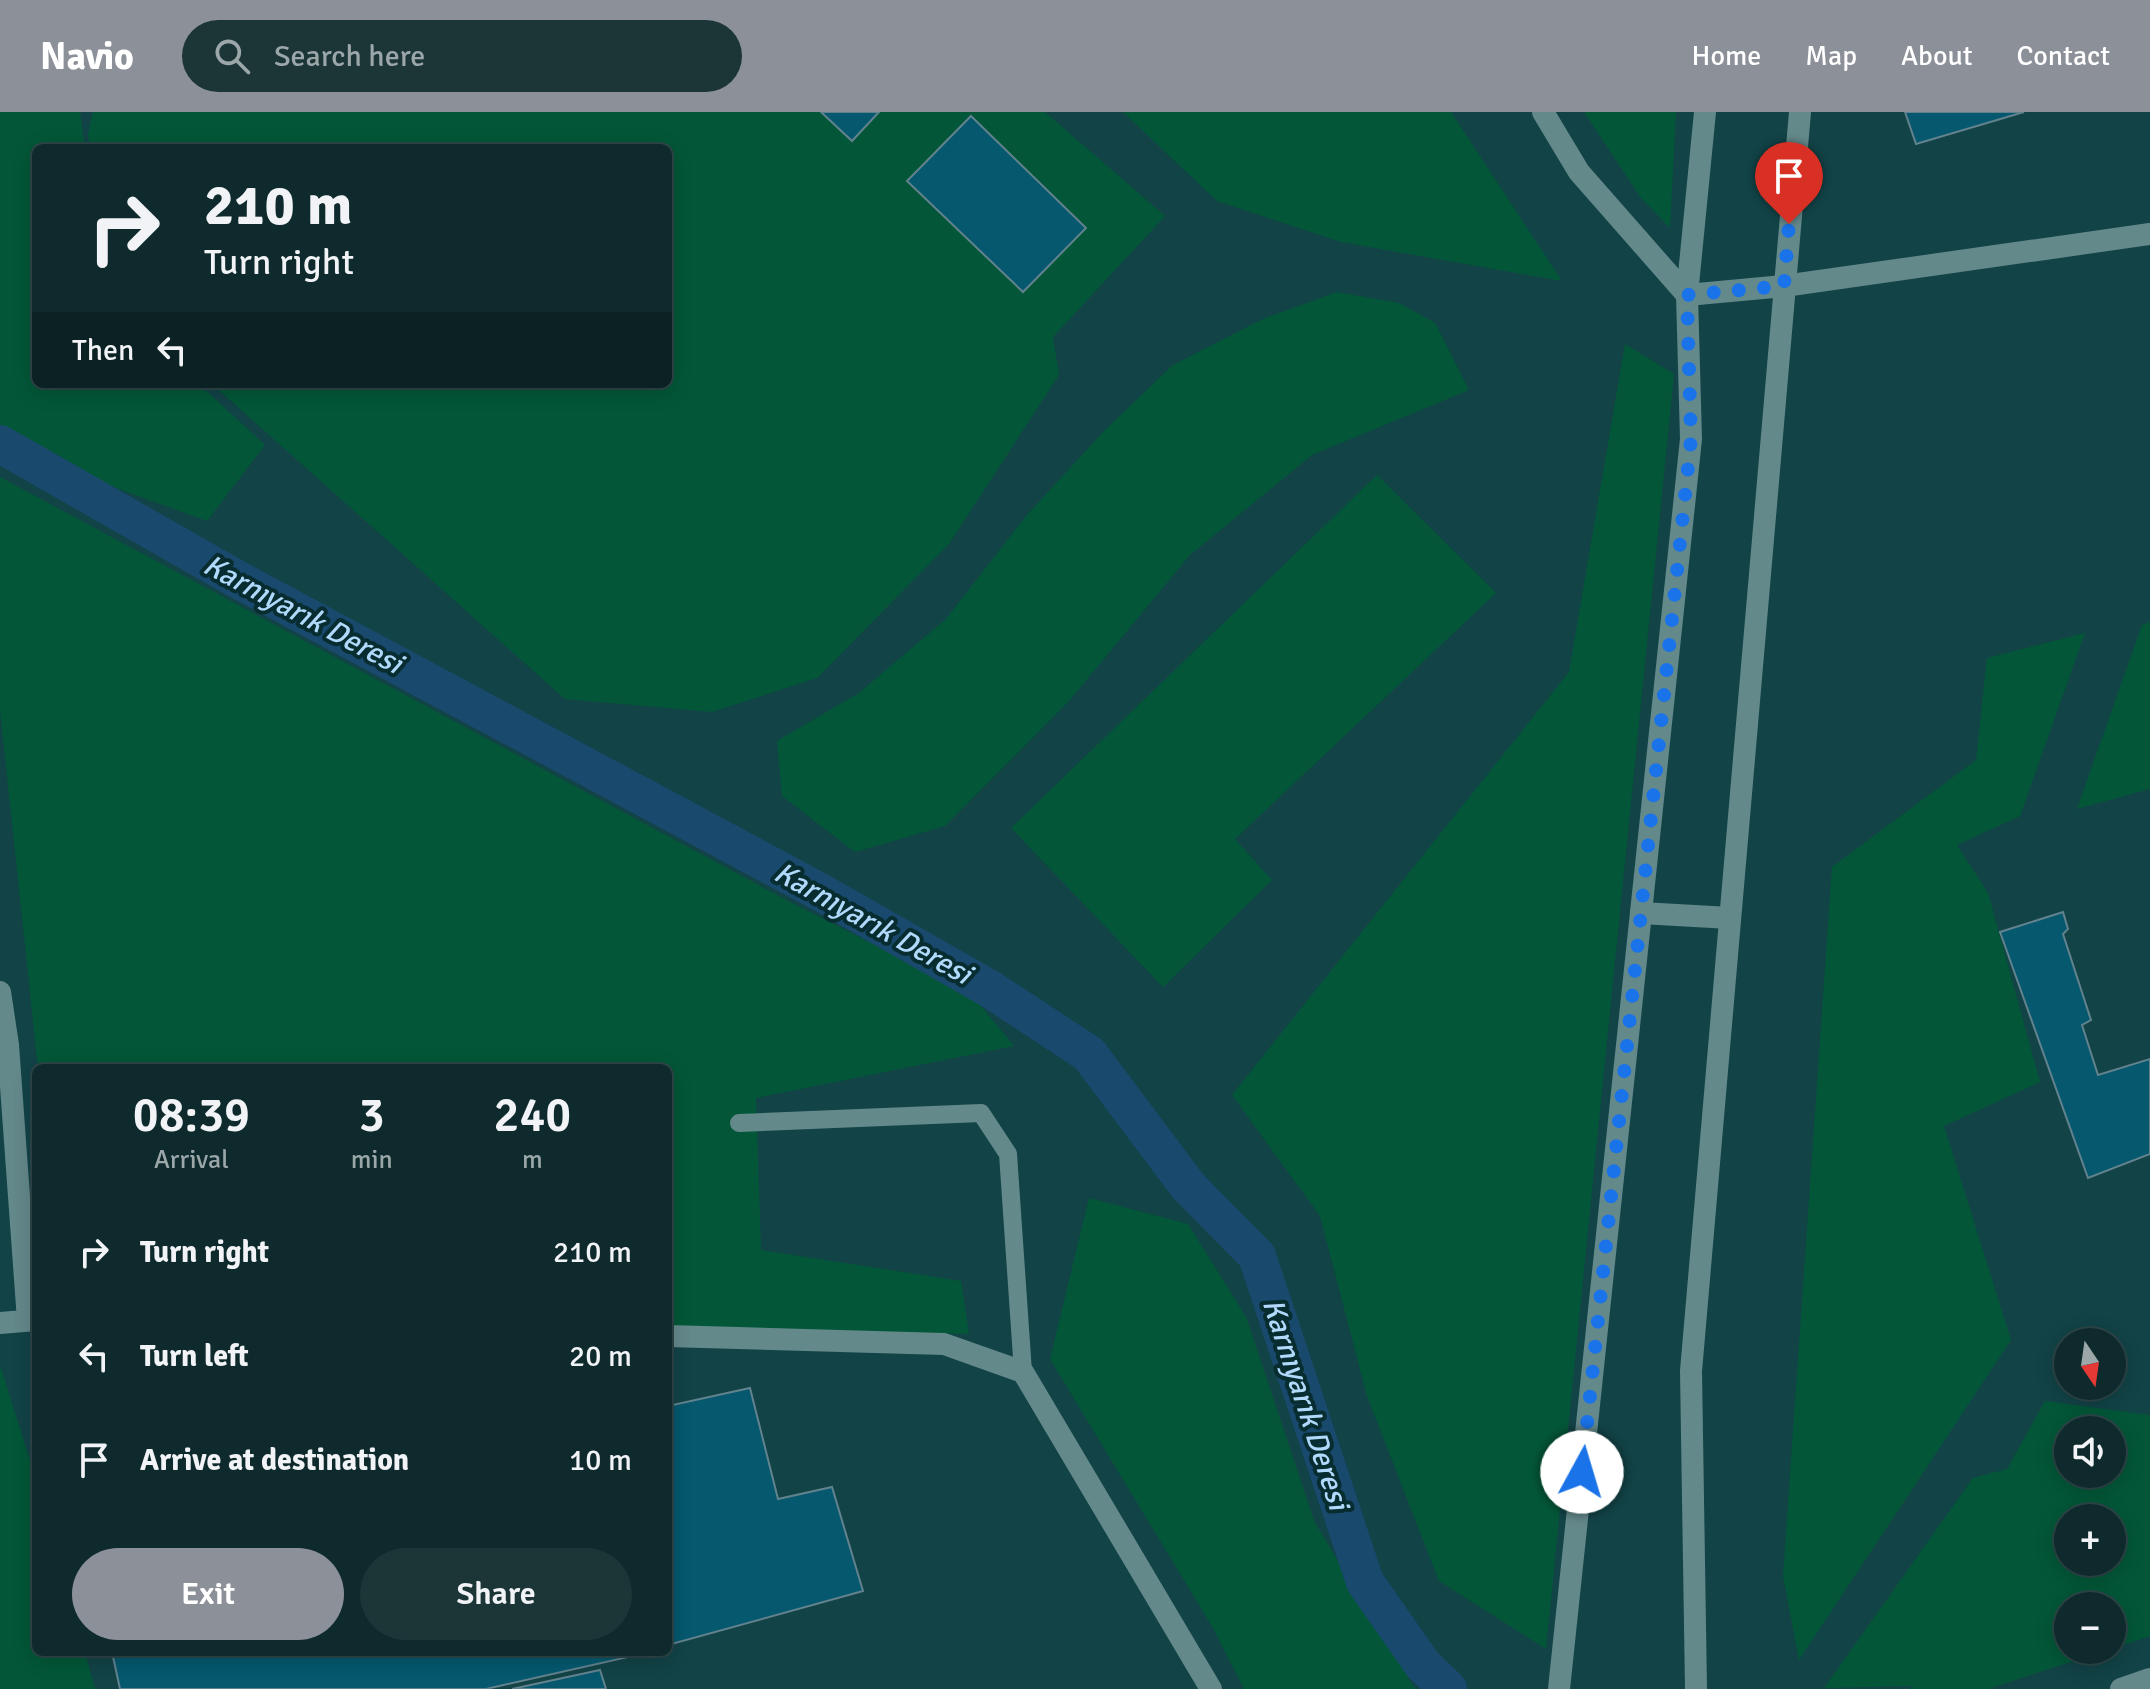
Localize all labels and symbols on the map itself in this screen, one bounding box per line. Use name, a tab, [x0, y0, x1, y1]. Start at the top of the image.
pin	[1755, 142, 1823, 224]
water label: Karnıyarık Deresi	[197, 547, 411, 684]
water label: Karnıyarık Deresi	[768, 854, 980, 994]
water label: Karnıyarık Deresi	[1254, 1294, 1358, 1517]
north arrow	[2054, 1328, 2126, 1400]
position arrow	[1540, 1430, 1624, 1514]

